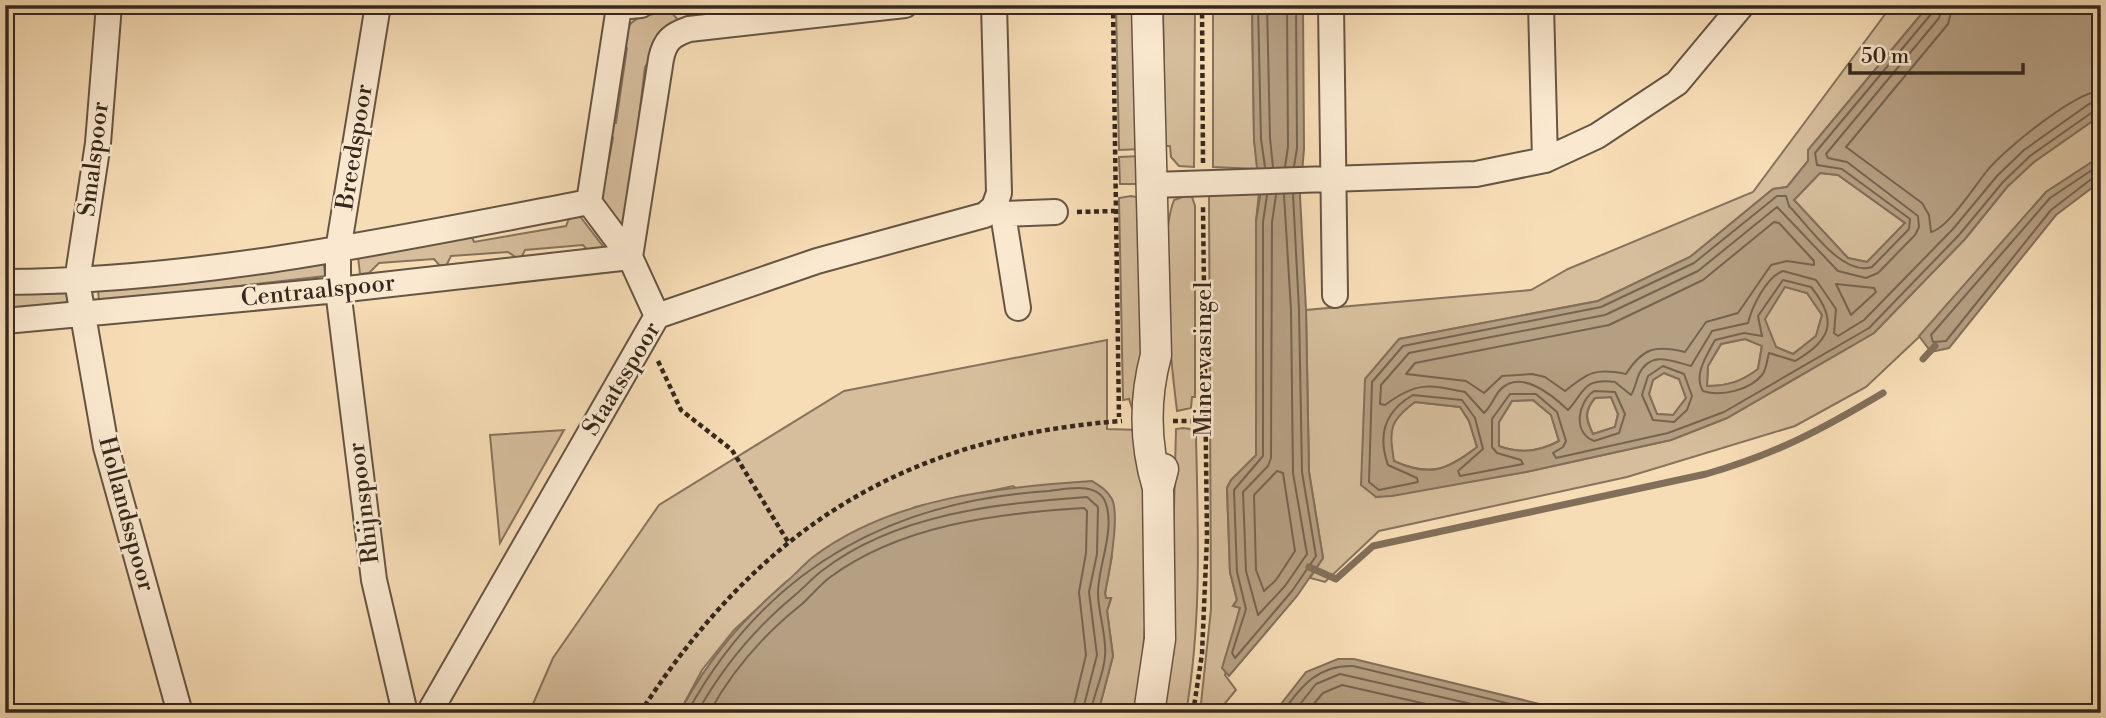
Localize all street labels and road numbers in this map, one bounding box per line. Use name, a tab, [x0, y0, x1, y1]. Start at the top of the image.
street label: Breedspoor	[330, 82, 380, 213]
street label: Smalspoor	[72, 100, 116, 218]
street label: Centraalspoor	[239, 268, 397, 314]
street label: Minervasingel	[1189, 282, 1219, 437]
street label: Staatsspoor	[576, 317, 668, 441]
street label: Hollandsspoor	[91, 433, 161, 595]
street label: Rhijnspoor	[342, 440, 386, 566]

